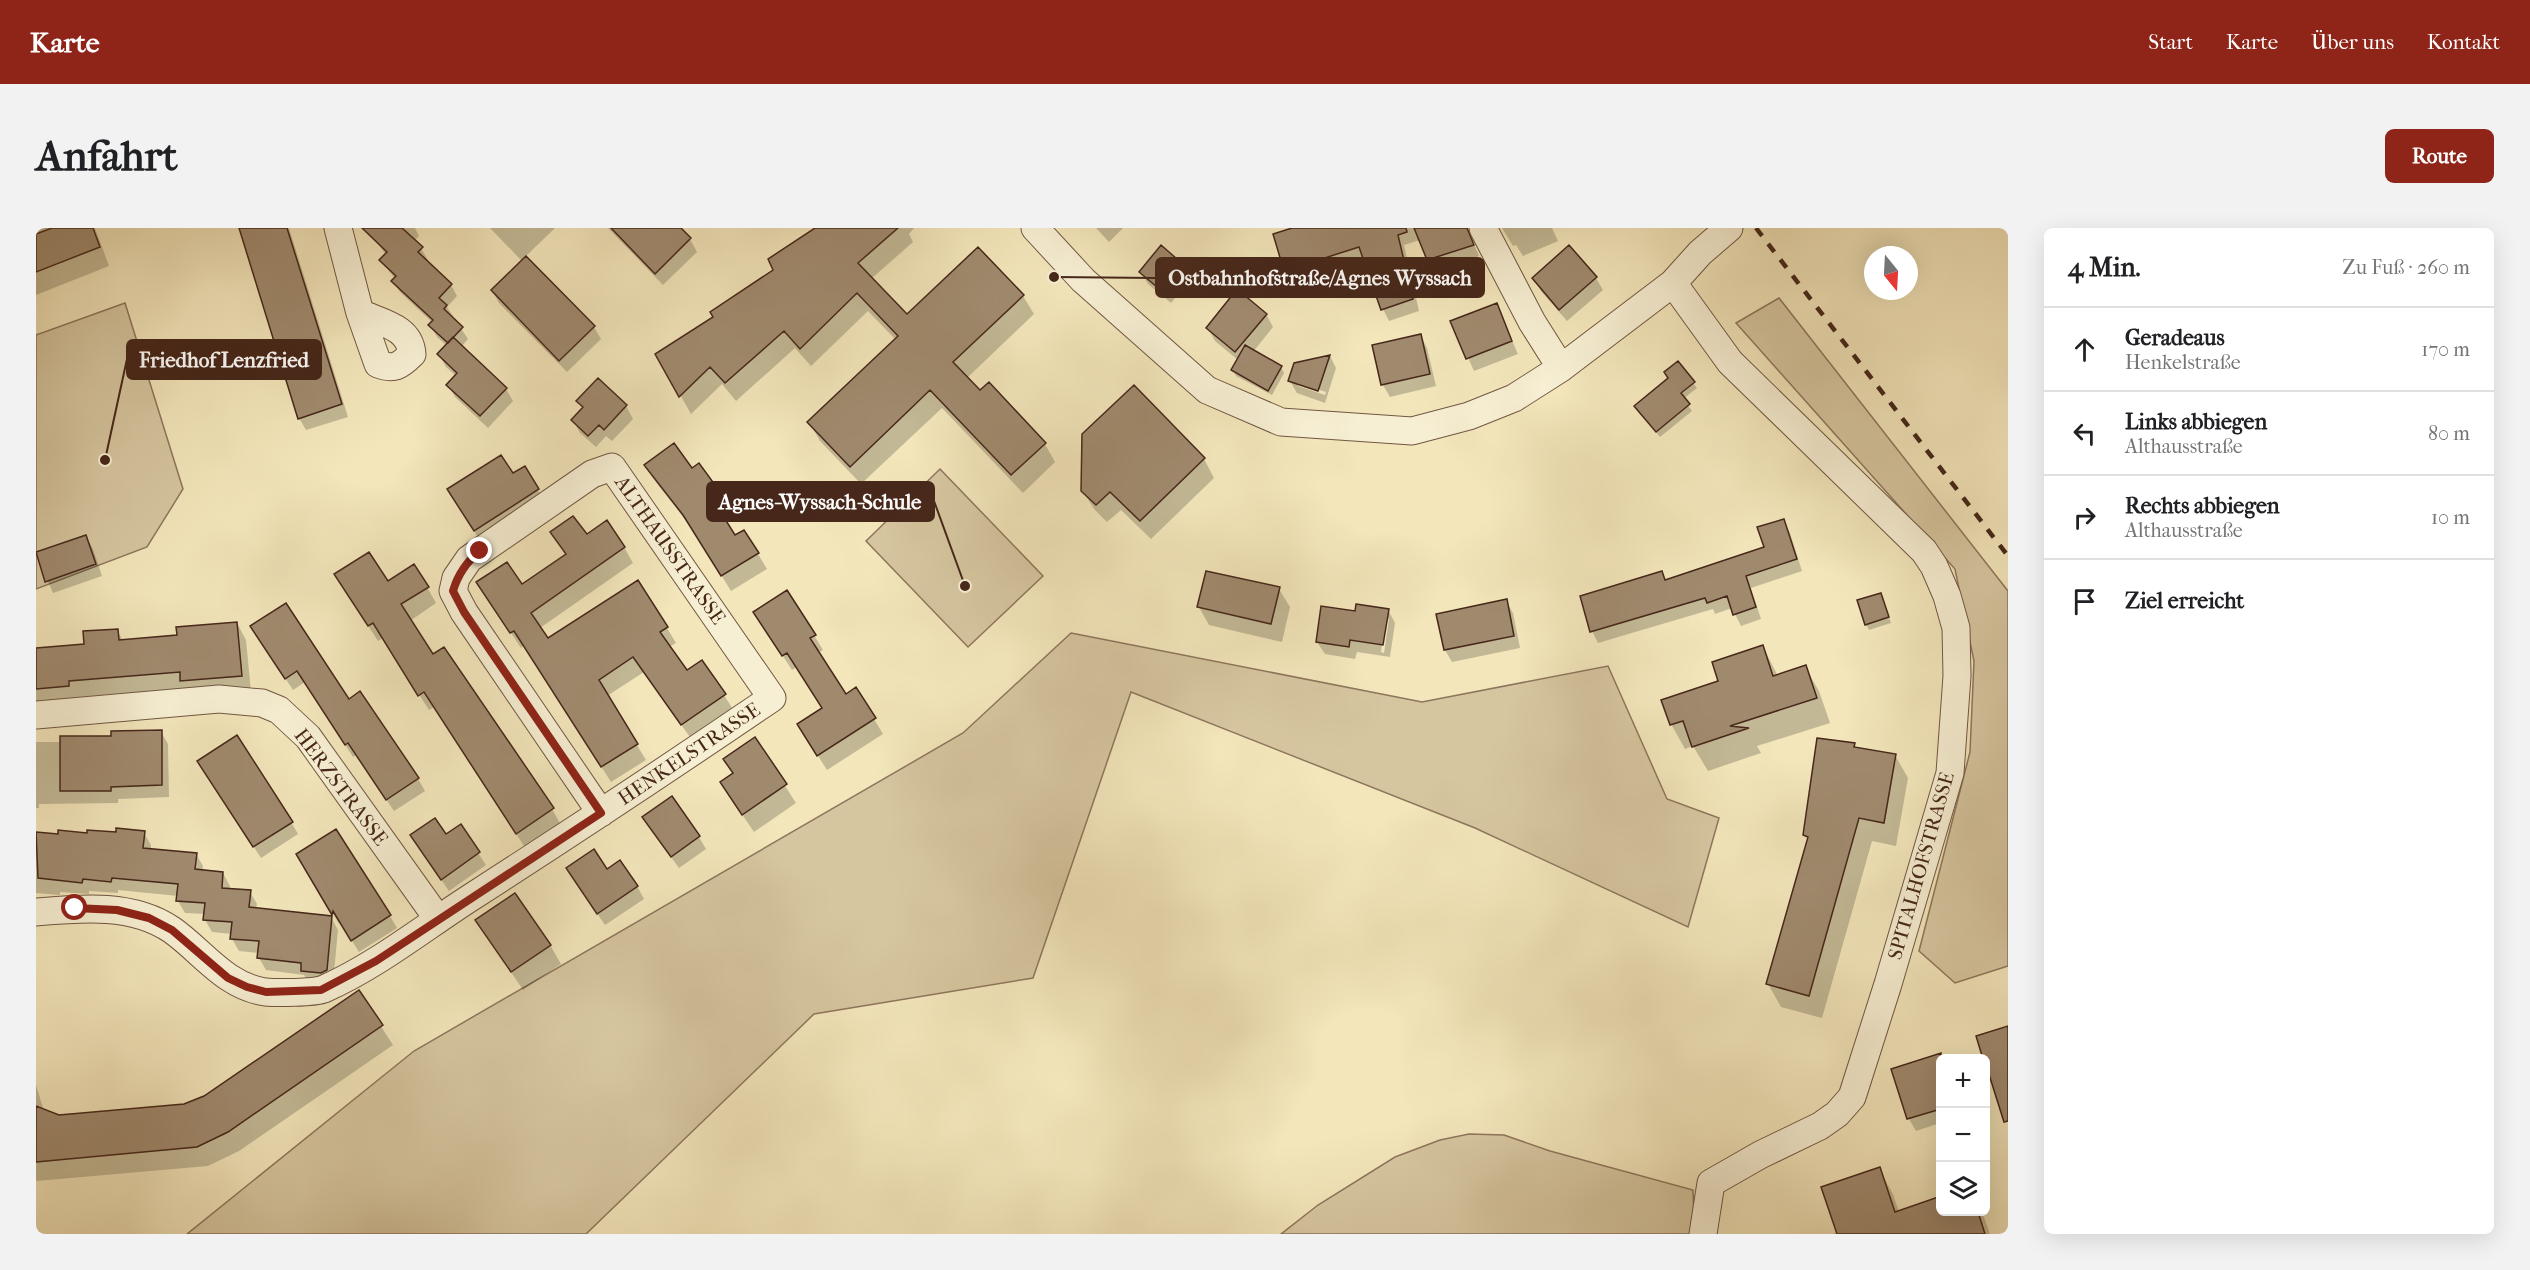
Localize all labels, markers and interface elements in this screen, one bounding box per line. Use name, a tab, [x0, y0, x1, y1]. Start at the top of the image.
text: Karte	[30, 26, 100, 59]
text: Start	[2148, 30, 2193, 54]
text: Karte	[2226, 30, 2278, 54]
text: Über uns	[2311, 30, 2394, 54]
text: Kontakt	[2427, 30, 2500, 54]
button: Route	[2385, 129, 2494, 183]
text: Anfahrt	[36, 132, 178, 181]
north arrow	[1864, 246, 1918, 300]
text: 4 Min.	[2068, 252, 2141, 283]
text: Zu Fuß · 260 m	[2342, 256, 2470, 279]
callout: Ostbahnhofstraße/Agnes Wyssach	[1156, 258, 1484, 297]
text: Ostbahnhofstraße/Agnes Wyssach	[1168, 266, 1472, 290]
text: Geradeaus	[2125, 325, 2225, 351]
icon: ahead	[2068, 333, 2101, 366]
text: 170 m	[2421, 338, 2470, 361]
callout: Friedhof Lenzfried	[127, 340, 321, 379]
text: Friedhof Lenzfried	[138, 348, 310, 372]
text: Henkelstraße	[2125, 351, 2241, 374]
text: Links abbiegen	[2125, 409, 2267, 435]
icon: left	[2068, 417, 2101, 450]
text: 80 m	[2428, 422, 2470, 445]
text: Althausstraße	[2125, 435, 2243, 458]
street label: ALTHAUSSTRASSE	[610, 470, 730, 629]
callout: Agnes-Wyssach-Schule	[707, 482, 934, 521]
text: Agnes-Wyssach-Schule	[717, 490, 922, 514]
text: Rechts abbiegen	[2125, 493, 2280, 519]
icon: right	[2068, 501, 2101, 534]
text: 10 m	[2431, 506, 2470, 529]
text: Althausstraße	[2125, 519, 2243, 542]
route end	[466, 537, 492, 563]
icon: arrive	[2068, 585, 2101, 618]
text: Ziel erreicht	[2125, 588, 2244, 614]
street label: HENKELSTRASSE	[614, 698, 764, 810]
street label: HERZSTRASSE	[290, 724, 392, 850]
street label: SPITALHOFSTRASSE	[1883, 770, 1959, 962]
route start	[61, 894, 87, 920]
map controls	[1936, 1054, 1990, 1216]
button: +	[1936, 1054, 1990, 1108]
button: −	[1936, 1108, 1990, 1162]
button: layers	[1936, 1162, 1990, 1216]

